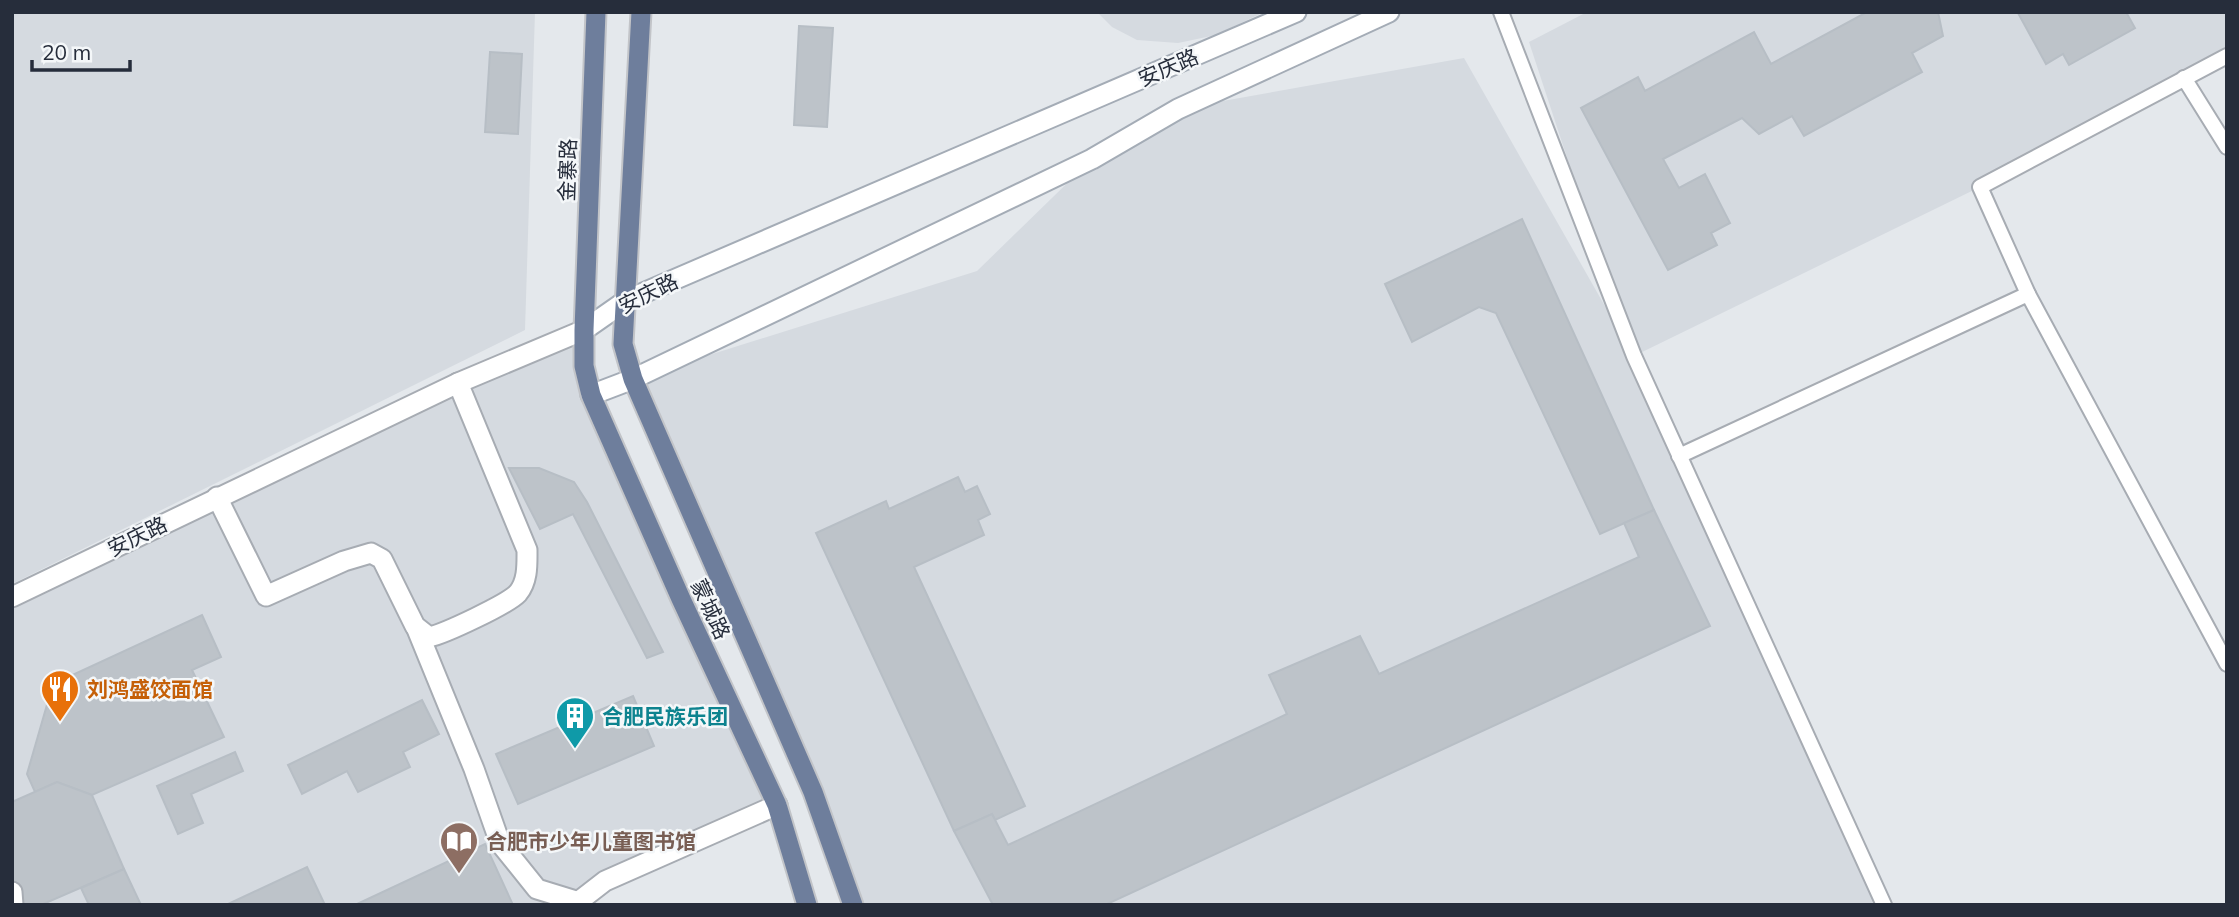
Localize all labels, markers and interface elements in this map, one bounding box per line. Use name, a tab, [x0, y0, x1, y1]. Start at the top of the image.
scale bar	[32, 28, 130, 72]
text: 20 m	[42, 39, 91, 65]
street label: 安庆路	[1134, 43, 1202, 91]
street label: 金寨路	[553, 138, 581, 202]
street label: 安庆路	[614, 268, 682, 318]
street label: 安庆路	[103, 511, 171, 561]
street label: 蒙城路	[686, 575, 736, 643]
restaurant icon: 刘鸿盛饺面馆	[39, 668, 81, 723]
place label: 刘鸿盛饺面馆	[87, 676, 213, 702]
building icon: 合肥民族乐团	[554, 695, 596, 750]
place label: 合肥民族乐团	[602, 703, 728, 729]
library icon: 合肥市少年儿童图书馆	[438, 820, 480, 875]
place label: 合肥市少年儿童图书馆	[486, 828, 696, 854]

